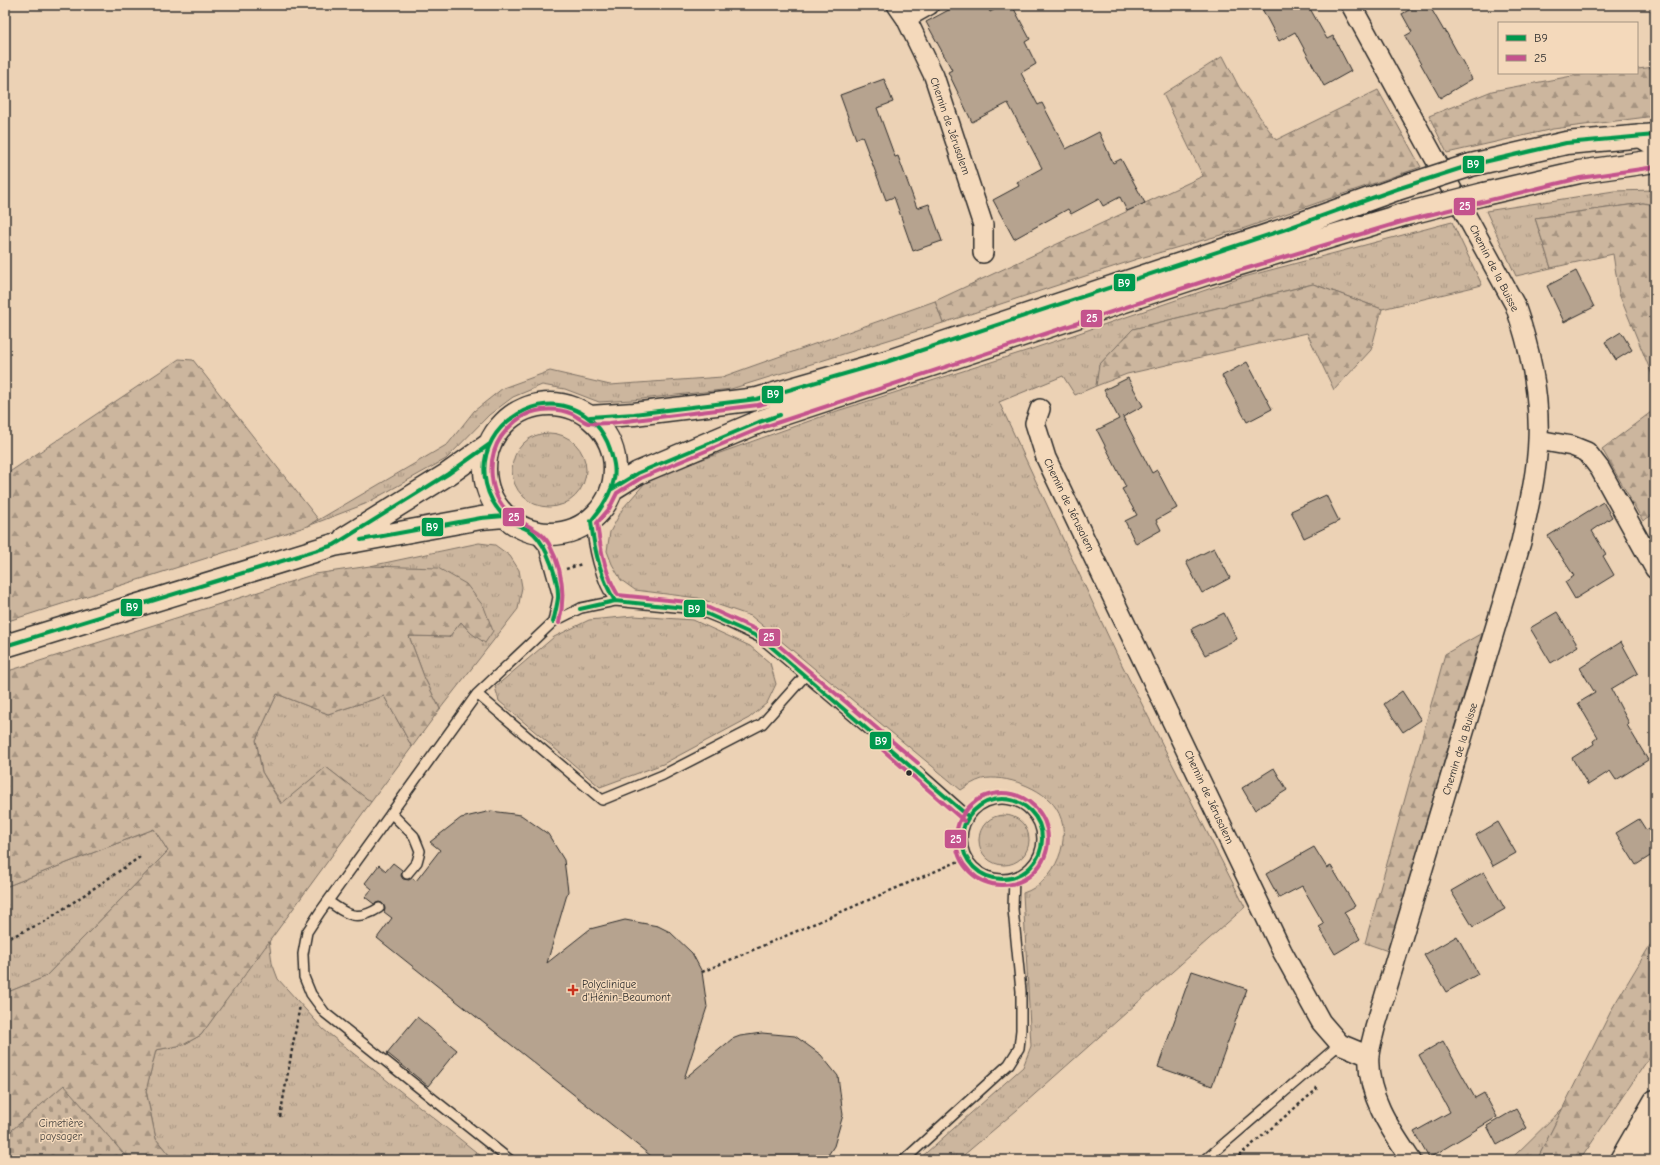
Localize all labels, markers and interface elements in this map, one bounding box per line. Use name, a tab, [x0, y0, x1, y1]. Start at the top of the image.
legend	[1498, 22, 1638, 74]
text: B9	[1534, 31, 1548, 45]
text: 25	[1534, 51, 1547, 65]
street label: Chemin de Jérusalem	[927, 76, 973, 176]
line badge: B9	[1462, 155, 1485, 174]
text: B9	[1467, 158, 1479, 171]
line badge: 25	[1453, 197, 1476, 216]
text: 25	[1459, 200, 1471, 213]
street label: Chemin de la Buisse	[1466, 222, 1522, 314]
line badge: B9	[1113, 273, 1136, 292]
text: B9	[1118, 277, 1130, 290]
line badge: 25	[1080, 309, 1103, 328]
text: 25	[1086, 312, 1098, 325]
line badge: B9	[761, 385, 784, 404]
text: B9	[767, 388, 779, 401]
street label: Chemin de Jérusalem	[1041, 456, 1097, 554]
line badge: 25	[502, 507, 525, 527]
text: 25	[508, 511, 520, 524]
line badge: B9	[421, 517, 444, 537]
text: B9	[426, 521, 438, 534]
line badge: B9	[120, 598, 143, 617]
line badge: B9	[683, 599, 706, 618]
text: B9	[126, 601, 138, 614]
text: B9	[688, 603, 700, 616]
line badge: 25	[758, 628, 781, 647]
text: 25	[763, 631, 775, 644]
street label: Chemin de la Buisse	[1440, 701, 1480, 797]
line badge: B9	[869, 731, 892, 750]
text: B9	[875, 735, 887, 748]
street label: Chemin de Jérusalem	[1181, 748, 1237, 846]
unlabelled marker	[904, 768, 914, 778]
line badge: 25	[944, 829, 967, 849]
text: 25	[950, 833, 962, 846]
place label: Polyclinique d'Hénin-Beaumont	[582, 978, 671, 1004]
marker: Polyclinique d'Hénin-Beaumont	[567, 984, 579, 996]
park label: Cimetière paysager	[39, 1117, 84, 1143]

